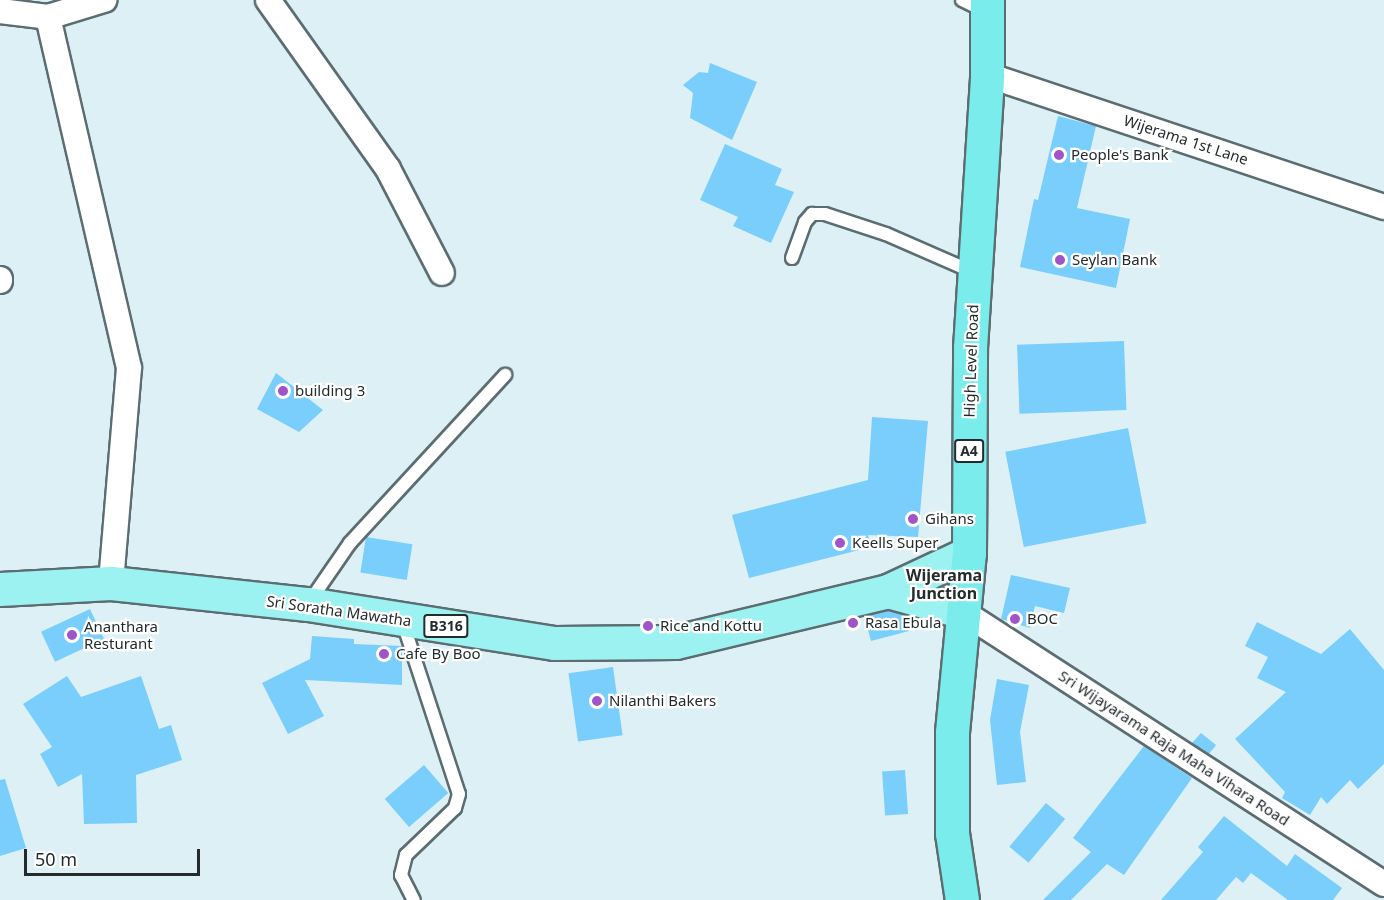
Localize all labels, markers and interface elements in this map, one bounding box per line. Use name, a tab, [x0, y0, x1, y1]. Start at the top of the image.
street label: Wijerama 1st Lane	[1121, 111, 1251, 169]
place label: People's Bank	[1071, 146, 1168, 164]
marker: People's Bank	[1052, 148, 1066, 162]
place label: Seylan Bank	[1072, 251, 1157, 269]
marker: Seylan Bank	[1053, 253, 1067, 267]
street label: High Level Road	[960, 304, 982, 418]
place label: building 3	[295, 382, 365, 400]
marker: building 3	[276, 384, 290, 398]
road number: A4	[954, 440, 984, 462]
place label: Gihans	[925, 510, 974, 528]
marker: Gihans	[906, 512, 920, 526]
place label: Keells Super	[852, 534, 938, 552]
marker: Keells Super	[833, 536, 847, 550]
district label: Wijerama Junction	[906, 565, 982, 603]
street label: Sri Soratha Mawatha	[265, 592, 413, 630]
place label: BOC	[1027, 610, 1058, 628]
marker: BOC	[1008, 612, 1022, 626]
place label: Rasa Ebula	[865, 614, 941, 632]
road number: B316	[422, 615, 470, 637]
marker: Rasa Ebula	[846, 616, 860, 630]
place label: Ananthara Resturant	[84, 617, 158, 652]
place label: Rice and Kottu	[660, 617, 762, 635]
marker: Rice and Kottu	[641, 619, 655, 633]
marker: Ananthara Resturant	[65, 628, 79, 642]
place label: Cafe By Boo	[396, 645, 481, 663]
marker: Cafe By Boo	[377, 647, 391, 661]
street label: Sri Wijayarama Raja Maha Vihara Road	[1055, 667, 1293, 829]
place label: Nilanthi Bakers	[609, 692, 716, 710]
marker: Nilanthi Bakers	[590, 694, 604, 708]
scale bar	[27, 837, 202, 875]
text: 50 m	[35, 847, 77, 871]

